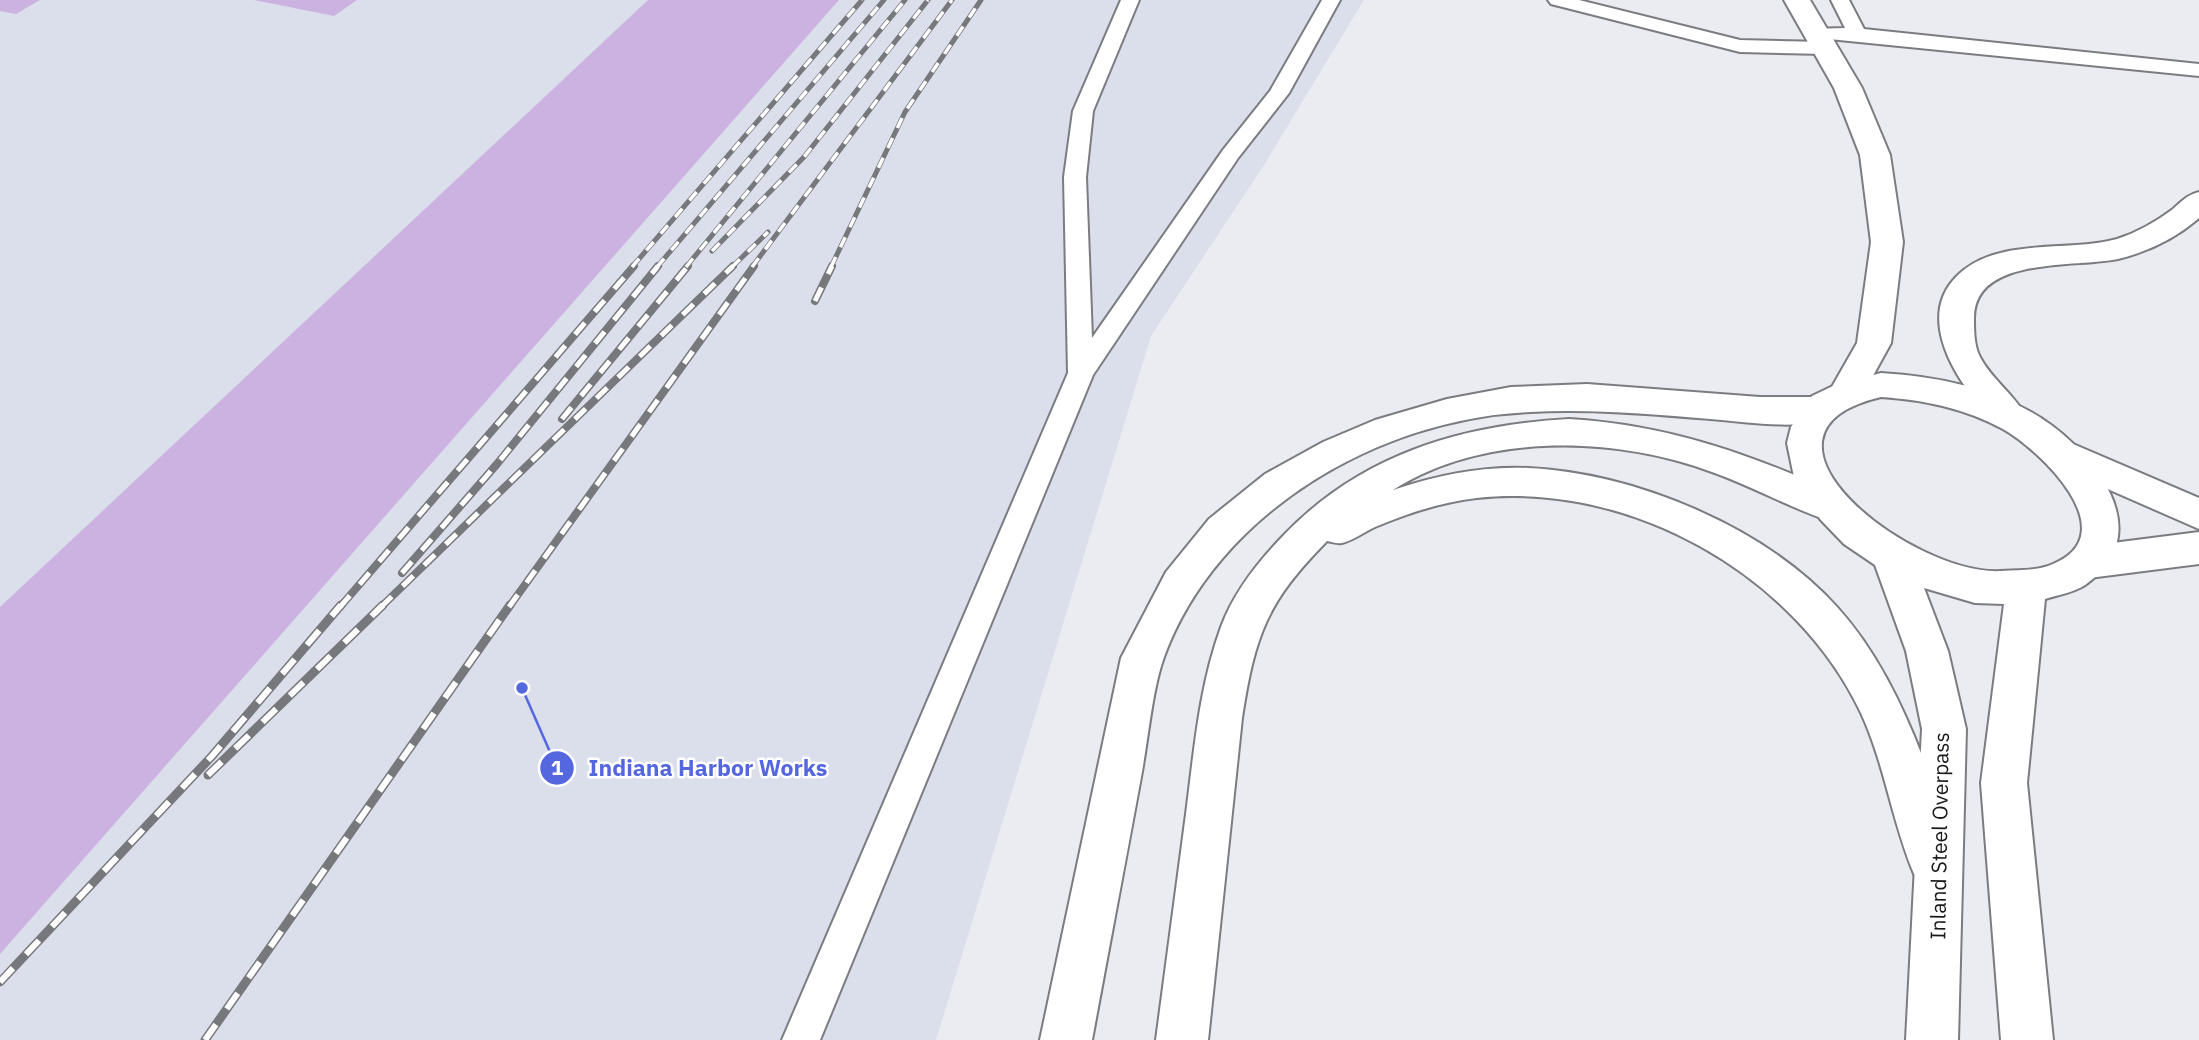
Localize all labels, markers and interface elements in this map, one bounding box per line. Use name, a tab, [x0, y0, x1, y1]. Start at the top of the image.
street label: Inland Steel Overpass	[1923, 732, 1955, 940]
callout: Indiana Harbor Works	[539, 746, 841, 790]
text: Indiana Harbor Works	[589, 752, 827, 782]
text: 1	[551, 753, 564, 781]

